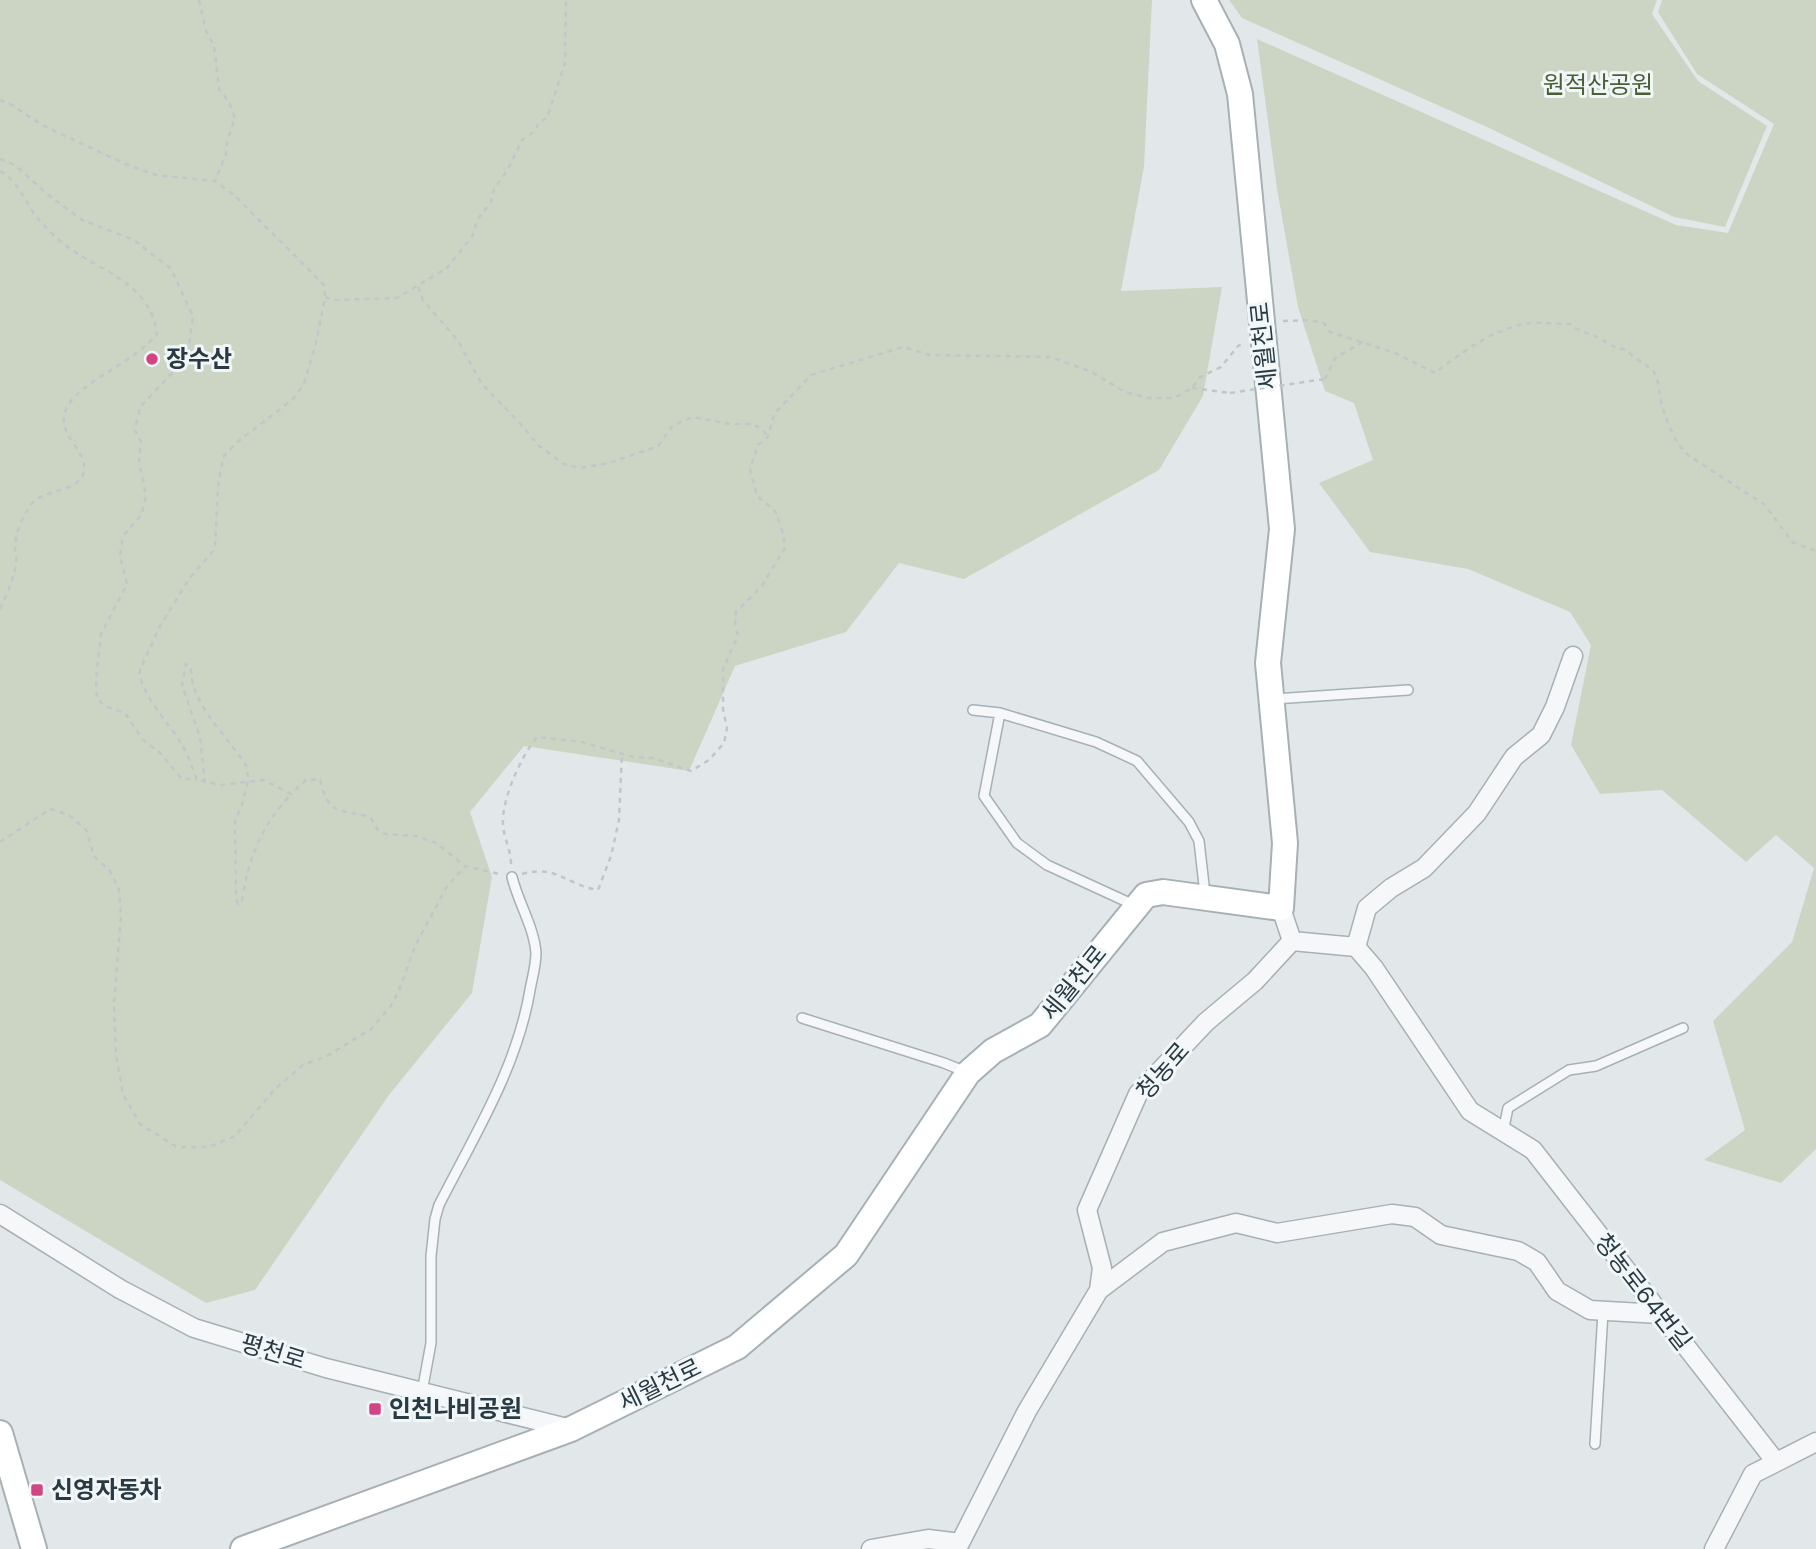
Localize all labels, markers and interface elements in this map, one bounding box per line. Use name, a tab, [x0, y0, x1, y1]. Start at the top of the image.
park label: 원적산공원	[1543, 69, 1653, 100]
street label: 세월천로	[1243, 301, 1284, 392]
place label: 장수산	[166, 343, 232, 374]
marker: 장수산	[144, 351, 160, 367]
street label: 세월천로	[1034, 939, 1113, 1027]
street label: 청농로	[1129, 1036, 1196, 1106]
street label: 청농로64번길	[1588, 1227, 1699, 1356]
street label: 평천로	[237, 1327, 309, 1376]
street label: 세월천로	[613, 1351, 706, 1418]
place label: 인천나비공원	[389, 1393, 521, 1424]
marker: 인천나비공원	[367, 1401, 383, 1417]
place label: 신영자동차	[51, 1474, 161, 1505]
marker: 신영자동차	[29, 1482, 45, 1498]

